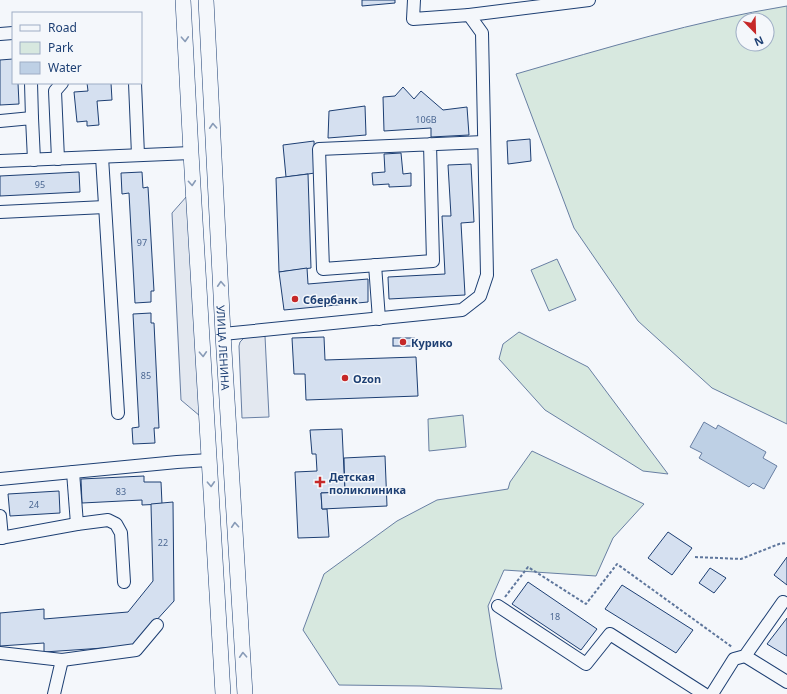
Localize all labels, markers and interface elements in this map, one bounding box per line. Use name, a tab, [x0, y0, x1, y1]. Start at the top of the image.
legend	[12, 12, 142, 84]
north arrow	[735, 12, 775, 52]
text: Road	[48, 19, 77, 36]
text: N	[752, 33, 766, 50]
one-way arrow	[181, 36, 189, 42]
text: Park	[48, 39, 74, 56]
text: Water	[48, 59, 82, 76]
house number: 106В	[415, 113, 437, 126]
one-way arrow	[208, 123, 217, 129]
house number: 95	[35, 178, 45, 191]
one-way arrow	[188, 180, 197, 186]
house number: 97	[137, 236, 147, 249]
one-way arrow	[217, 281, 225, 287]
place label: Сбербанк	[303, 292, 358, 307]
marker: Сбербанк	[290, 294, 300, 304]
street label: УЛИЦА ЛЕНИНА	[214, 305, 234, 392]
place label: Курико	[411, 335, 453, 350]
marker: Курико	[398, 337, 408, 347]
one-way arrow	[199, 351, 207, 357]
house number: 85	[141, 369, 151, 382]
place label: Ozon	[353, 371, 381, 386]
marker: Ozon	[340, 373, 350, 383]
place label: Детская поликлиника	[329, 469, 406, 497]
marker: Детская поликлиника	[314, 476, 326, 488]
one-way arrow	[206, 481, 215, 487]
house number: 83	[116, 485, 126, 498]
house number: 24	[29, 498, 39, 511]
one-way arrow	[231, 522, 239, 528]
house number: 22	[158, 536, 168, 549]
house number: 18	[550, 610, 560, 623]
one-way arrow	[239, 652, 247, 658]

